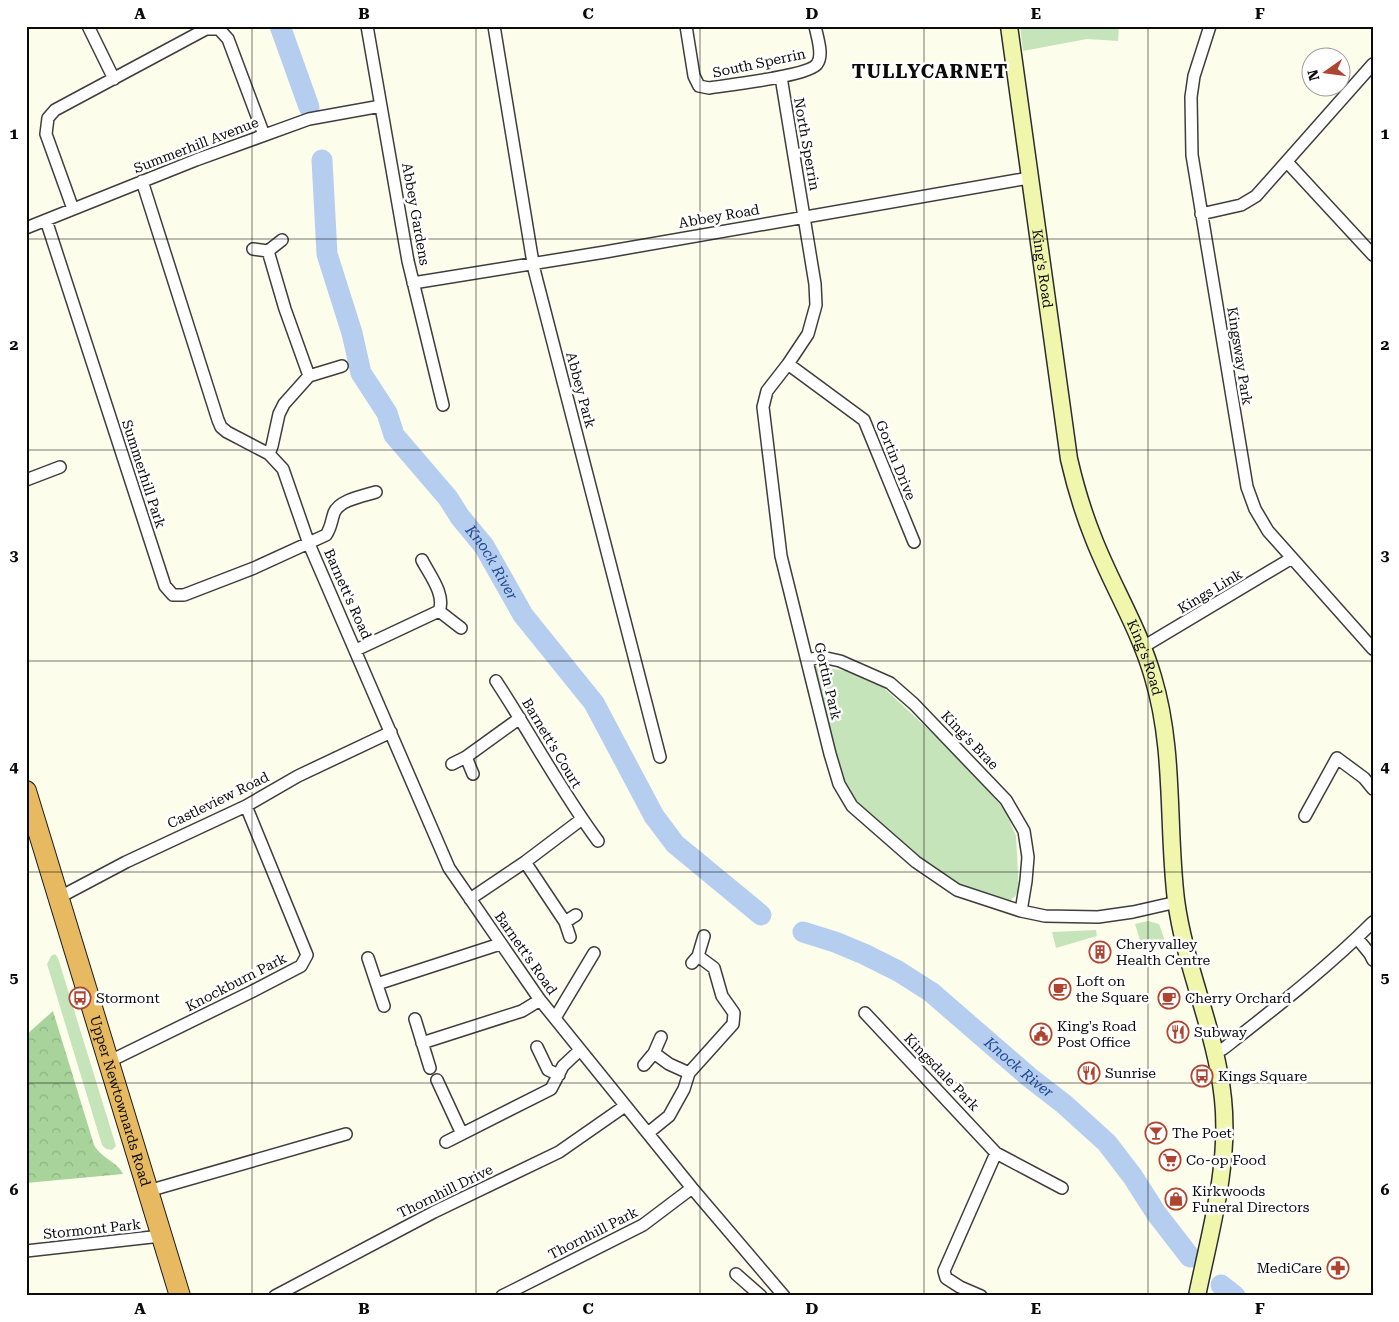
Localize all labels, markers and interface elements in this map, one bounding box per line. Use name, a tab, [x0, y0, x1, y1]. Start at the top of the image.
text: A	[134, 4, 146, 23]
text: B	[358, 4, 370, 23]
text: C	[582, 4, 594, 23]
text: D	[806, 4, 819, 23]
text: E	[1031, 4, 1041, 23]
text: F	[1255, 4, 1265, 23]
street label: South Sperrin	[711, 45, 807, 81]
north arrow	[1302, 48, 1352, 98]
district label: TULLYCARNET	[852, 60, 1008, 83]
text: N	[1304, 68, 1322, 82]
street label: North Sperrin	[791, 96, 823, 192]
street label: Summerhill Avenue	[131, 114, 261, 176]
text: 1	[10, 124, 19, 143]
text: 1	[1381, 124, 1390, 143]
street label: Abbey Gardens	[399, 161, 433, 267]
street label: Abbey Road	[677, 201, 761, 231]
street label: King's Road	[1029, 228, 1056, 309]
street label: Kingsway Park	[1224, 306, 1256, 406]
text: 2	[10, 335, 19, 354]
text: 2	[1381, 335, 1390, 354]
street label: Abbey Park	[563, 350, 599, 430]
street label: Summerhill Park	[119, 418, 169, 530]
street label: Gortin Drive	[873, 418, 919, 502]
water label: Knock River	[461, 521, 522, 604]
text: 3	[10, 546, 19, 565]
street label: Barnett's Road	[321, 546, 375, 642]
text: 3	[1381, 546, 1390, 565]
street label: Kings Link	[1175, 565, 1245, 617]
street label: King's Road	[1124, 617, 1166, 697]
street label: Gortin Park	[811, 641, 845, 721]
street label: Barnett's Court	[519, 695, 585, 791]
street label: King's Brae	[938, 707, 1002, 773]
text: 4	[10, 757, 19, 776]
text: 4	[1381, 757, 1390, 776]
street label: Castleview Road	[165, 768, 271, 832]
street label: Barnett's Road	[492, 909, 560, 997]
place label: Cheryvalley Health Centre	[1116, 936, 1211, 968]
building icon: Cheryvalley Health Centre	[1088, 940, 1112, 964]
street label: Knockburn Park	[183, 950, 289, 1014]
text: 5	[10, 968, 19, 987]
text: 5	[1381, 968, 1390, 987]
place label: Loft on the Square	[1076, 973, 1149, 1005]
cafe icon: Loft on the Square	[1048, 977, 1072, 1001]
bus stop icon: Stormont	[68, 986, 92, 1010]
cafe icon: Cherry Orchard	[1157, 986, 1181, 1010]
place label: Stormont	[96, 990, 160, 1006]
place label: Cherry Orchard	[1185, 990, 1291, 1006]
street label: Upper Newtownards Road	[87, 1014, 154, 1188]
place label: King's Road Post Office	[1057, 1018, 1136, 1050]
restaurant icon: Subway	[1166, 1020, 1190, 1044]
public building icon: King's Road Post Office	[1029, 1022, 1053, 1046]
place label: Subway	[1194, 1024, 1248, 1040]
street label: Kingsdale Park	[901, 1030, 983, 1114]
water label: Knock River	[980, 1033, 1058, 1102]
restaurant icon: Sunrise	[1077, 1061, 1101, 1085]
bus stop icon: Kings Square	[1190, 1064, 1214, 1088]
place label: Sunrise	[1105, 1065, 1156, 1081]
place label: Kings Square	[1218, 1068, 1308, 1084]
bar icon: The Poet	[1144, 1121, 1168, 1145]
place label: The Poet	[1172, 1125, 1232, 1141]
supermarket icon: Co-op Food	[1158, 1148, 1182, 1172]
place label: Co-op Food	[1186, 1152, 1266, 1168]
street label: Thornhill Drive	[395, 1161, 495, 1221]
text: 6	[10, 1180, 19, 1199]
text: 6	[1381, 1180, 1390, 1199]
place label: Kirkwoods Funeral Directors	[1192, 1183, 1310, 1215]
shop icon: Kirkwoods Funeral Directors	[1164, 1187, 1188, 1211]
street label: Thornhill Park	[546, 1204, 640, 1262]
street label: Stormont Park	[42, 1216, 142, 1242]
pharmacy icon: MediCare	[1326, 1256, 1350, 1280]
place label: MediCare	[1257, 1260, 1322, 1276]
text: A	[134, 1299, 146, 1318]
text: B	[358, 1299, 370, 1318]
text: C	[582, 1299, 594, 1318]
text: D	[806, 1299, 819, 1318]
text: E	[1031, 1299, 1041, 1318]
text: F	[1255, 1299, 1265, 1318]

